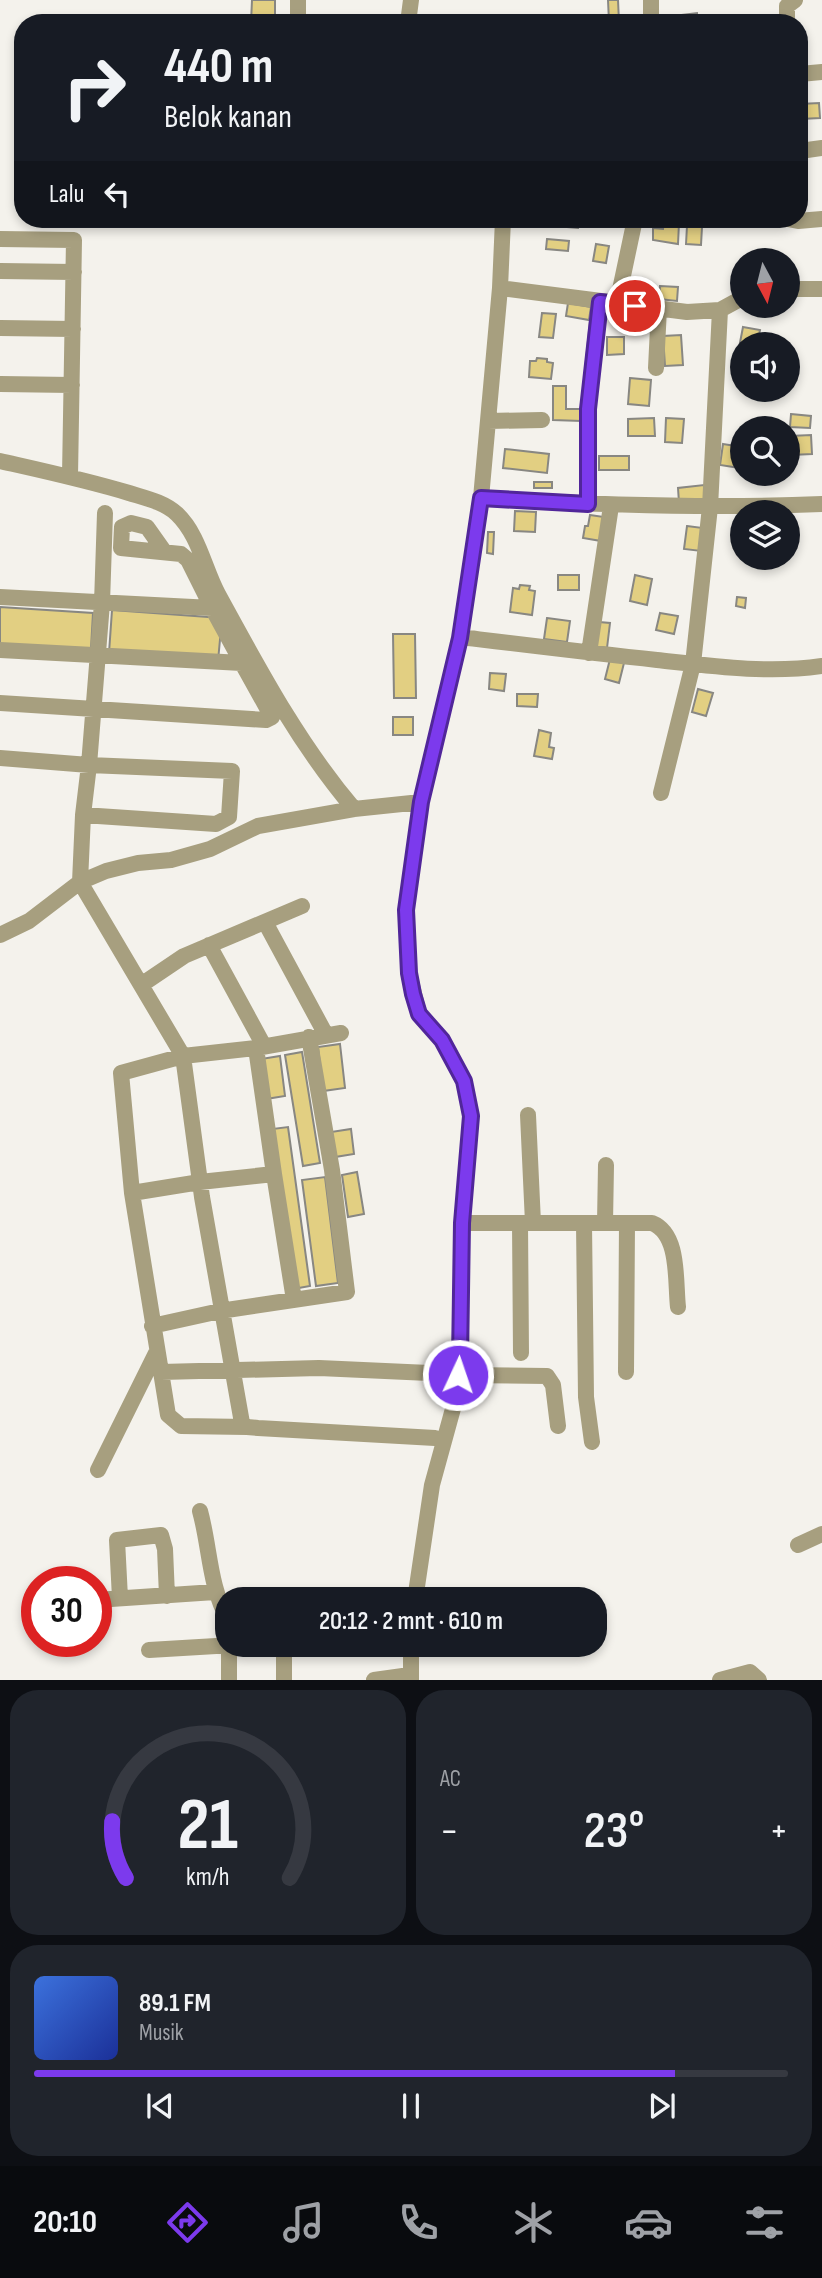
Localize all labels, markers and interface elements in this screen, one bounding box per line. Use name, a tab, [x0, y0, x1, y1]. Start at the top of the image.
text: 440 m	[164, 38, 273, 97]
icon: right	[49, 42, 140, 133]
text: Belok kanan	[164, 98, 292, 137]
icon: left	[98, 175, 136, 213]
text: Lalu	[49, 179, 84, 210]
north arrow	[730, 248, 800, 318]
map controls	[730, 248, 800, 570]
pin	[605, 276, 665, 336]
icon: arrive	[616, 287, 654, 325]
button: sound	[730, 332, 800, 402]
button: search	[730, 416, 800, 486]
button: layers	[730, 500, 800, 570]
position arrow	[421, 1338, 495, 1412]
speed limit sign: 30	[21, 1566, 112, 1657]
text: 20:12 · 2 mnt · 610 m	[319, 1606, 503, 1637]
text: AC	[440, 1765, 461, 1793]
text: 21	[178, 1783, 238, 1871]
text: 23°	[584, 1800, 644, 1863]
text: −	[440, 1809, 459, 1854]
text: +	[769, 1809, 788, 1854]
text: km/h	[186, 1862, 230, 1893]
text: 89.1 FM	[139, 1988, 211, 2019]
text: Musik	[139, 2019, 184, 2047]
icon: previous	[141, 2087, 179, 2125]
icon: pause	[392, 2087, 430, 2125]
icon: next	[643, 2087, 681, 2125]
icon: directions	[163, 2198, 212, 2247]
icon: music	[279, 2198, 328, 2247]
icon: phone	[394, 2198, 443, 2247]
icon: climate	[509, 2198, 558, 2247]
icon: car	[624, 2198, 673, 2247]
icon: filters	[740, 2198, 789, 2247]
text: 20:10	[33, 2203, 97, 2242]

